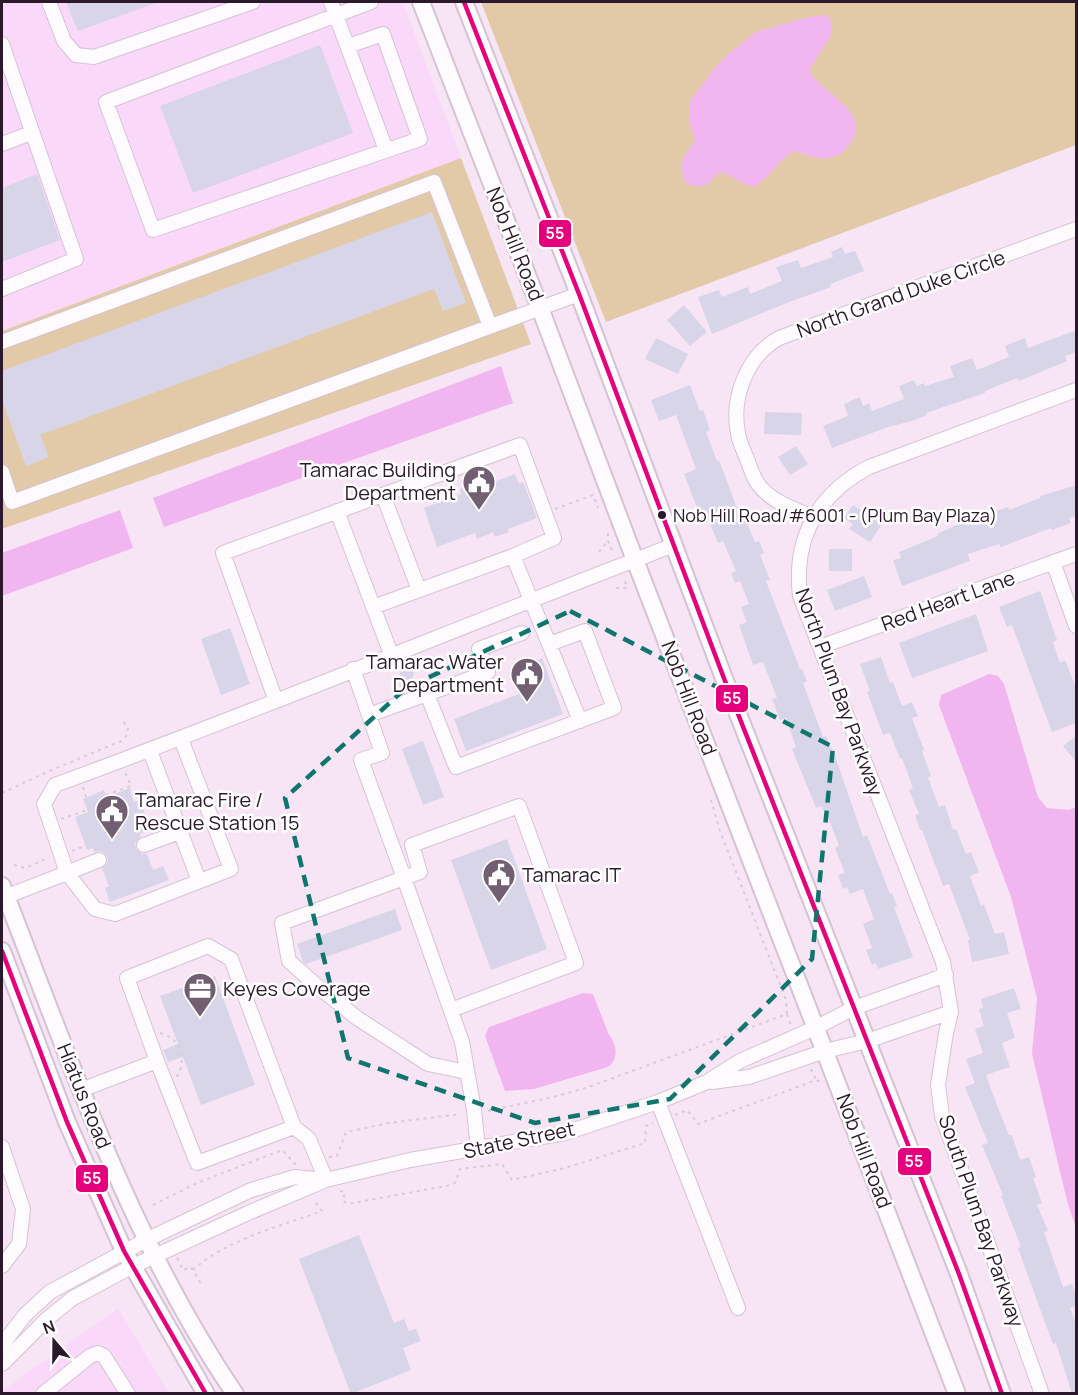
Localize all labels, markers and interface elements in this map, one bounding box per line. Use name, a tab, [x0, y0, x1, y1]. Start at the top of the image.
street label: Nob Hill Road	[480, 183, 551, 305]
line badge: 55	[538, 219, 572, 248]
text: 55	[546, 222, 564, 244]
street label: North Grand Duke Circle	[793, 243, 1009, 344]
place label: Tamarac Building Department	[300, 456, 456, 506]
public building icon: Tamarac Building Department	[461, 464, 497, 511]
place label: Nob Hill Road/#6001 - (Plum Bay Plaza)	[673, 503, 997, 527]
marker: Nob Hill Road/#6001 - (Plum Bay Plaza)	[656, 509, 668, 521]
street label: Red Heart Lane	[877, 564, 1018, 637]
street label: North Plum Bay Parkway	[789, 584, 890, 800]
street label: Nob Hill Road	[655, 637, 724, 759]
place label: Tamarac Water Department	[366, 648, 504, 698]
public building icon: Tamarac Water Department	[509, 656, 545, 703]
line badge: 55	[715, 684, 749, 713]
text: 55	[723, 687, 741, 709]
place label: Tamarac Fire / Rescue Station 15	[135, 786, 300, 836]
public building icon: Tamarac Fire / Rescue Station 15	[94, 793, 130, 840]
public building icon: Tamarac IT	[481, 857, 517, 904]
place label: Tamarac IT	[522, 861, 621, 888]
office icon: Keyes Coverage	[182, 971, 218, 1018]
place label: Keyes Coverage	[223, 975, 371, 1002]
street label: Hiatus Road	[51, 1039, 118, 1152]
street label: Nob Hill Road	[830, 1090, 899, 1212]
street label: South Plum Bay Parkway	[932, 1111, 1031, 1331]
street label: State Street	[461, 1115, 577, 1165]
line badge: 55	[897, 1147, 932, 1176]
text: 55	[905, 1150, 923, 1172]
line badge: 55	[75, 1164, 109, 1193]
text: 55	[83, 1167, 101, 1189]
north arrow	[24, 1311, 84, 1371]
text: N	[40, 1315, 58, 1339]

